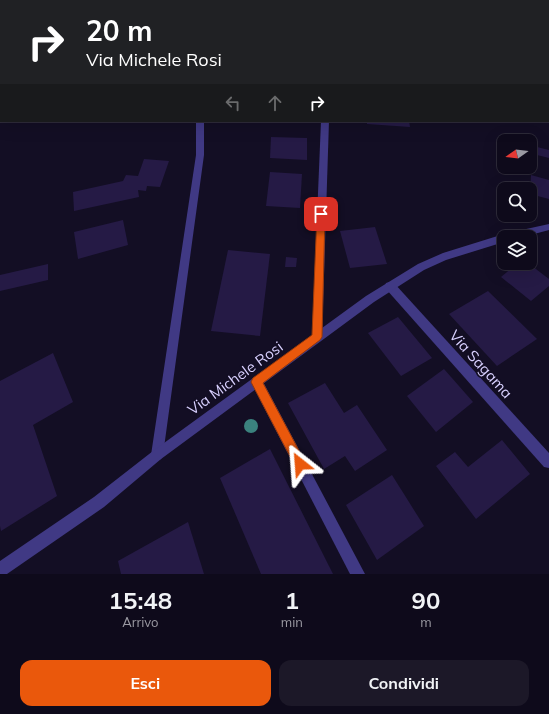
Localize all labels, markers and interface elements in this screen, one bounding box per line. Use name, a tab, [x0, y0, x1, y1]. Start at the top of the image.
text: 20 m	[86, 13, 152, 48]
icon: right	[20, 16, 72, 68]
text: Via Michele Rosi	[86, 48, 222, 71]
icon: left	[222, 92, 244, 114]
icon: ahead	[264, 92, 286, 114]
icon: right	[306, 92, 328, 114]
north arrow	[497, 134, 537, 174]
map controls	[497, 134, 537, 270]
button: search	[497, 182, 537, 222]
pin	[304, 197, 338, 231]
icon: arrive	[310, 203, 332, 225]
button: layers	[497, 230, 537, 270]
street label: Via Sagama	[445, 326, 517, 402]
street label: Via Michele Rosi	[184, 337, 286, 419]
position arrow	[279, 443, 321, 485]
text: 15:48	[109, 585, 172, 615]
text: 1	[285, 585, 299, 615]
text: 90	[412, 585, 440, 615]
text: Arrivo	[122, 614, 159, 630]
text: min	[281, 614, 303, 630]
text: m	[420, 614, 432, 630]
button: Esci	[20, 660, 271, 706]
button: Condividi	[279, 660, 529, 706]

